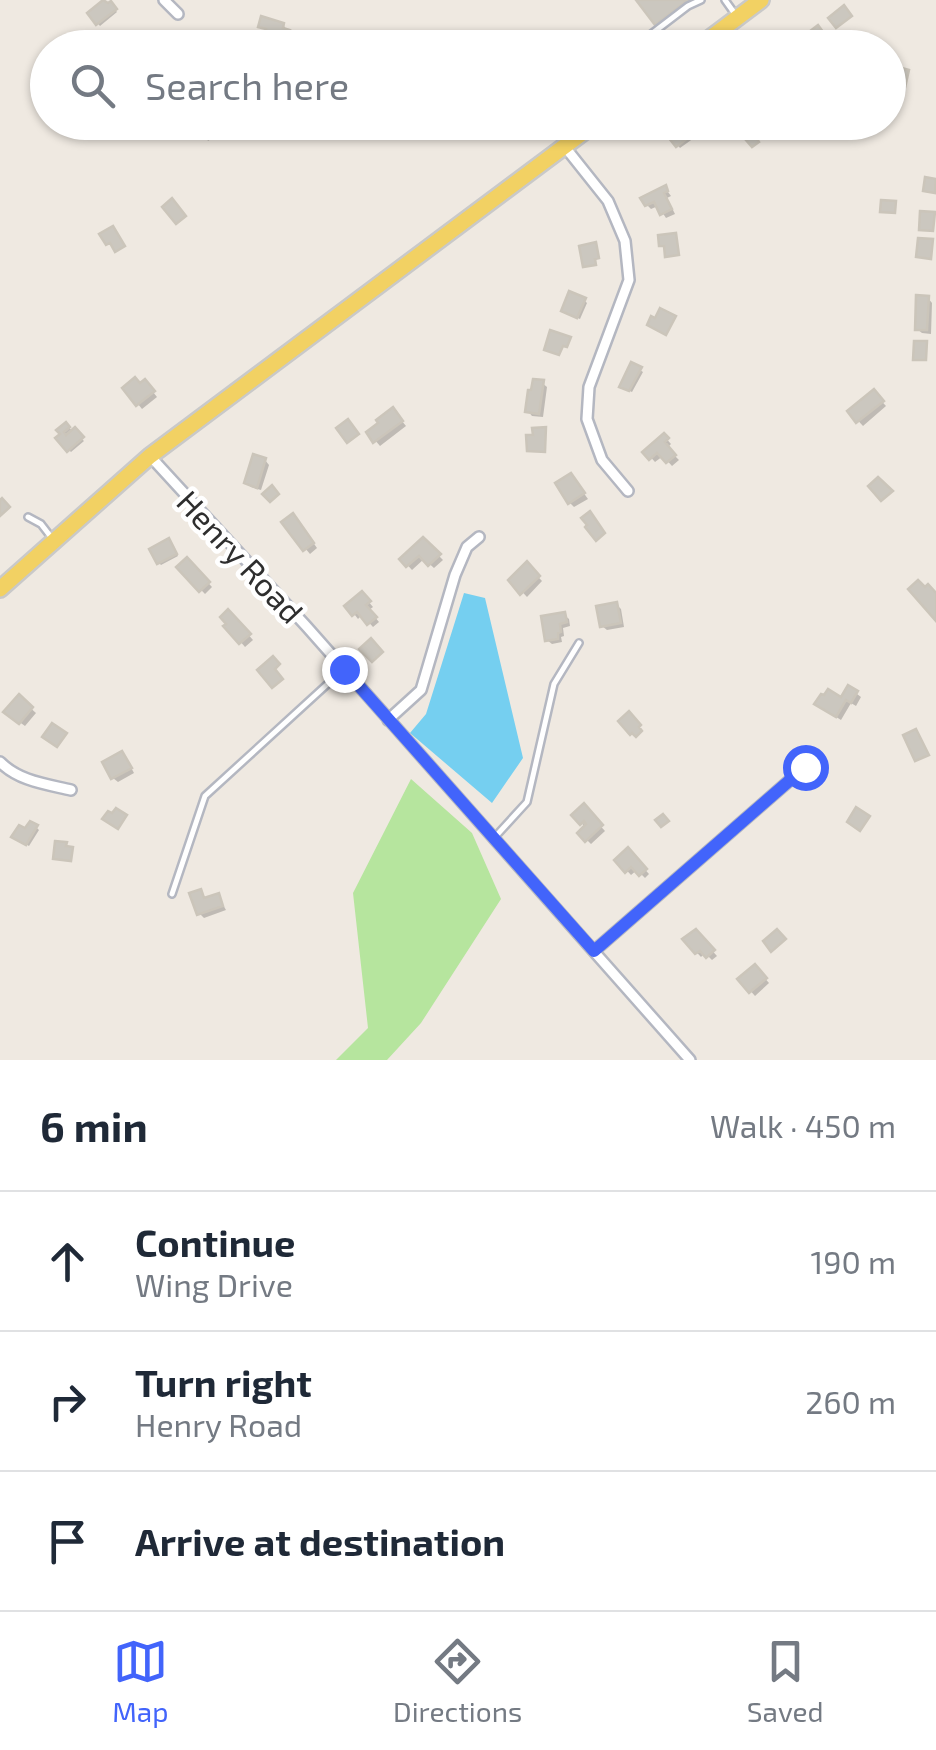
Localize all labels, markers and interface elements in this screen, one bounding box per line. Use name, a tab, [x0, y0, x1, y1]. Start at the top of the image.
search box	[30, 30, 906, 140]
icon: search	[65, 58, 120, 113]
text: Search here	[145, 62, 349, 108]
street label: Henry Road	[170, 482, 312, 630]
route end	[322, 647, 368, 693]
route start	[783, 745, 829, 791]
text: 6 min	[40, 1100, 148, 1150]
text: Walk · 450 m	[710, 1106, 896, 1144]
text: Continue	[135, 1219, 295, 1265]
icon: ahead	[40, 1234, 95, 1289]
text: 190 m	[810, 1242, 896, 1280]
text: Wing Drive	[135, 1265, 293, 1303]
text: Turn right	[135, 1359, 312, 1405]
icon: right	[40, 1374, 95, 1429]
text: 260 m	[805, 1382, 896, 1420]
text: Henry Road	[135, 1405, 302, 1443]
icon: arrive	[40, 1514, 95, 1569]
text: Arrive at destination	[135, 1518, 505, 1564]
tab: Map	[112, 1634, 168, 1728]
tab: Directions	[393, 1634, 522, 1728]
tab: Saved	[747, 1634, 824, 1728]

